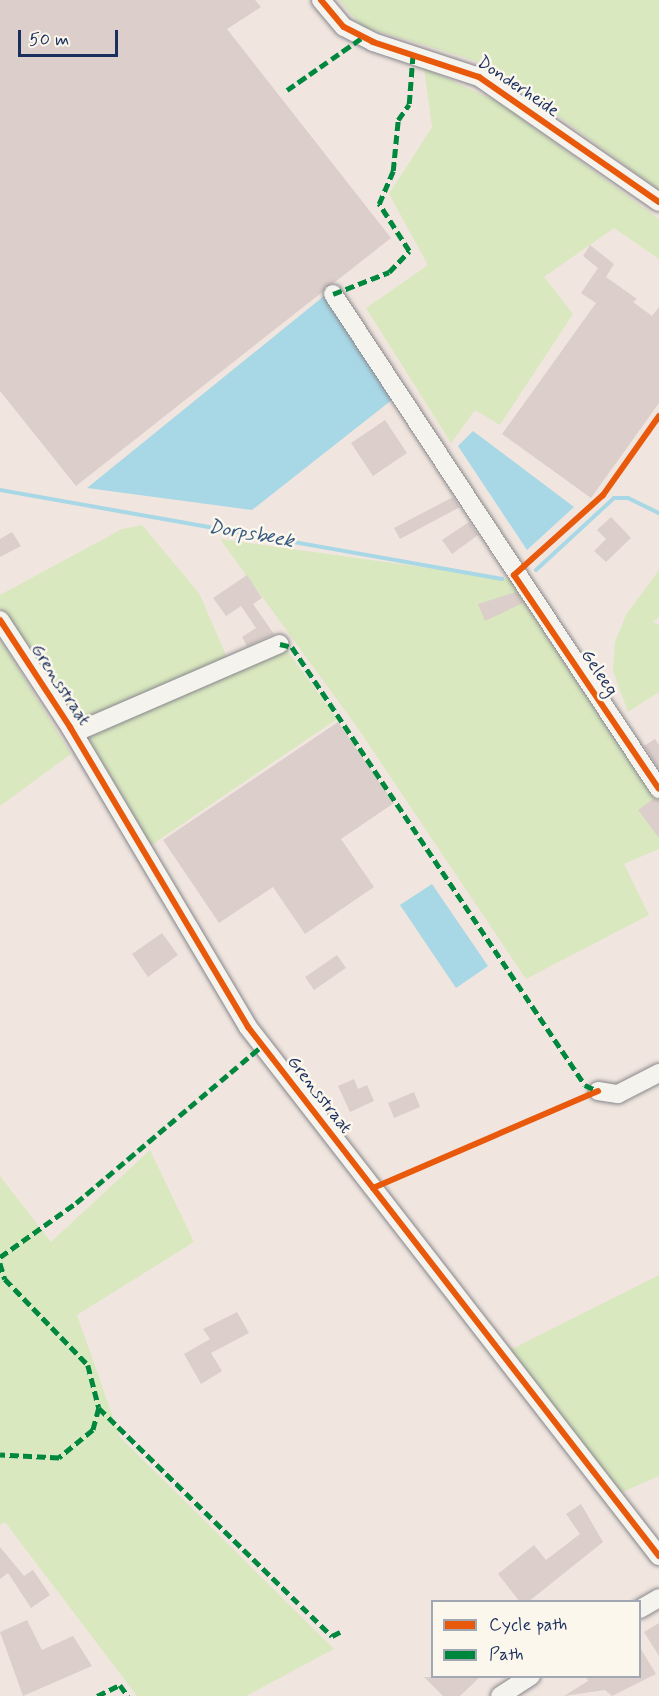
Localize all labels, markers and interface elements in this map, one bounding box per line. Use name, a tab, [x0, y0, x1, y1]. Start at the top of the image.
scale bar	[21, 18, 122, 56]
text: 50 m	[29, 28, 69, 52]
street label: Donderheide	[473, 52, 563, 122]
water label: Dorpsbeek	[206, 515, 296, 553]
street label: Grensstraat	[26, 640, 94, 730]
street label: Geleeg	[576, 646, 622, 700]
street label: Grensstraat	[282, 1052, 356, 1138]
legend	[431, 1600, 641, 1678]
text: Cycle path	[489, 1613, 567, 1637]
text: Path	[489, 1643, 524, 1667]

